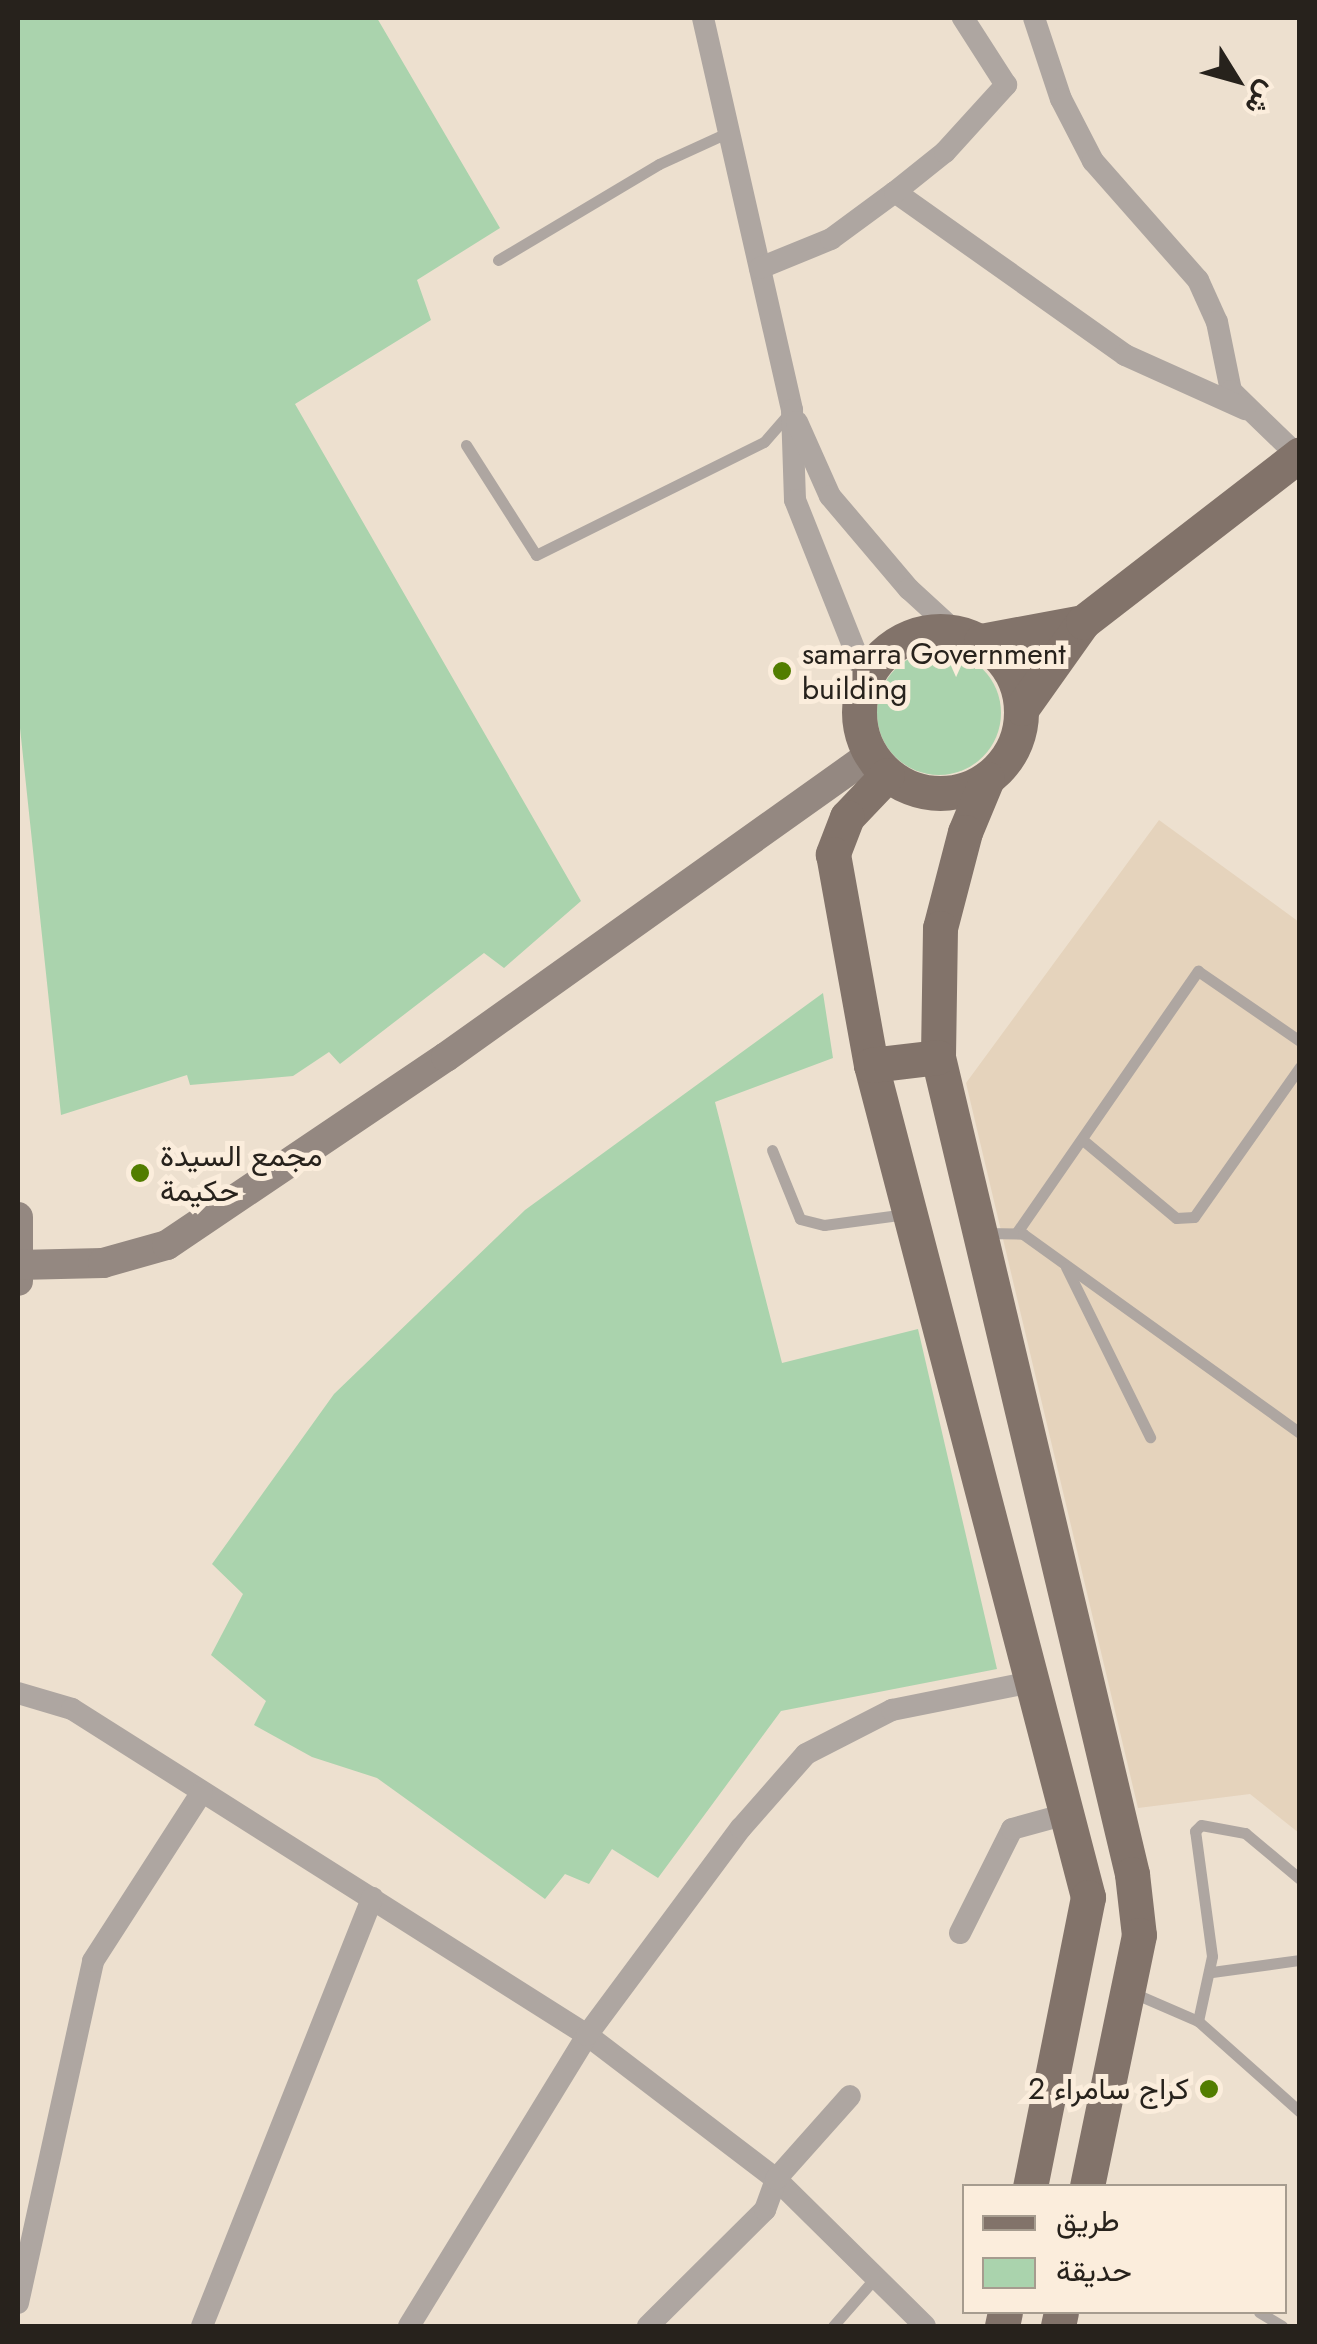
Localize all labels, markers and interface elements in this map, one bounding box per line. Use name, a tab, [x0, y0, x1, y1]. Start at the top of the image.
north arrow	[1187, 30, 1287, 130]
text: ش	[1235, 73, 1288, 124]
place label: samarra Government building	[802, 636, 1066, 706]
marker: samarra Government building	[771, 660, 793, 682]
place label: مجمع السيدة حكيمة	[160, 1138, 322, 1208]
marker: مجمع السيدة حكيمة	[129, 1162, 151, 1184]
place label: كراج سامراء 2	[1028, 2071, 1189, 2107]
marker: كراج سامراء 2	[1198, 2078, 1220, 2100]
legend	[962, 2184, 1287, 2314]
text: طريق	[1056, 2199, 1120, 2242]
text: حديقة	[1056, 2249, 1132, 2292]

